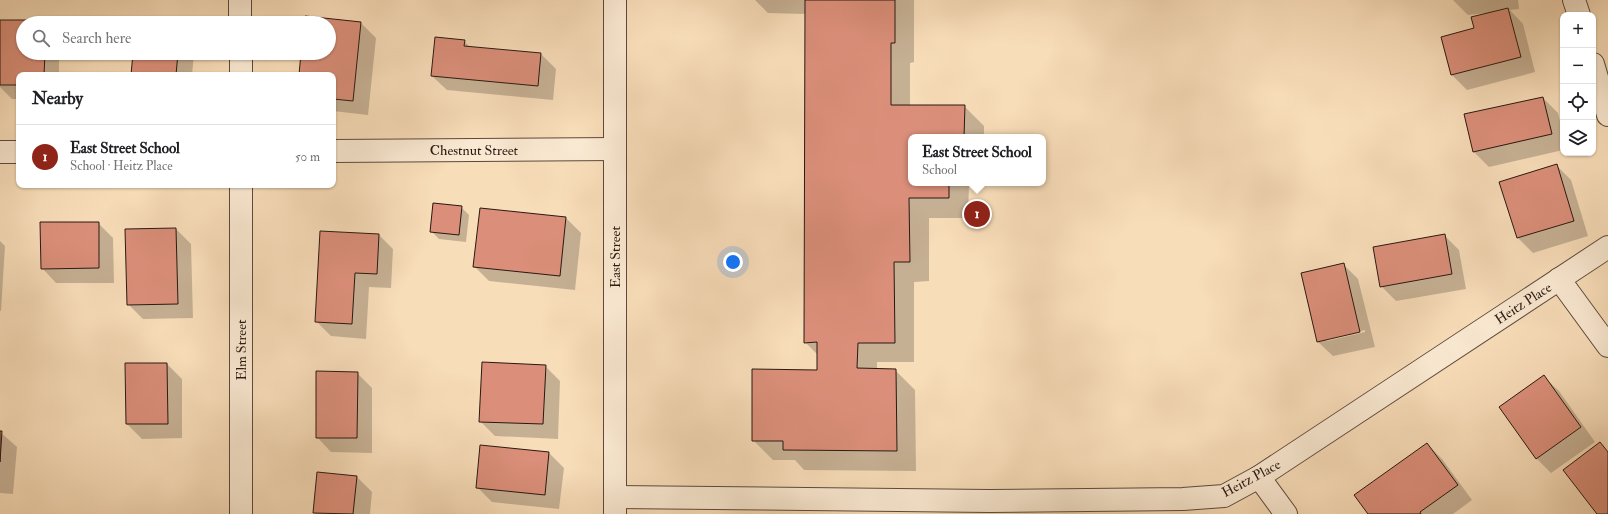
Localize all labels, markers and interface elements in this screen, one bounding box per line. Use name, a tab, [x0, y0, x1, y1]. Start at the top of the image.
map controls	[1560, 12, 1596, 156]
button: +	[1560, 12, 1596, 48]
search box	[16, 16, 336, 60]
icon: search	[30, 27, 52, 49]
text: Search here	[62, 29, 131, 48]
button: −	[1560, 48, 1596, 84]
button: locate	[1560, 84, 1596, 120]
text: Nearby	[32, 88, 83, 109]
button: layers	[1560, 120, 1596, 156]
popup	[908, 134, 1046, 186]
text: East Street School	[70, 139, 180, 158]
street label: Chestnut Street	[430, 142, 519, 159]
text: East Street School	[922, 143, 1032, 162]
text: 1	[43, 149, 47, 165]
text: 50 m	[295, 149, 320, 165]
text: School · Heitz Place	[70, 158, 173, 174]
text: School	[922, 162, 957, 178]
pin: 1	[964, 199, 990, 229]
street label: East Street	[607, 226, 624, 288]
your location	[723, 252, 743, 272]
street label: Heitz Place	[1492, 279, 1555, 328]
street label: Elm Street	[233, 319, 250, 381]
street label: Heitz Place	[1219, 456, 1284, 501]

